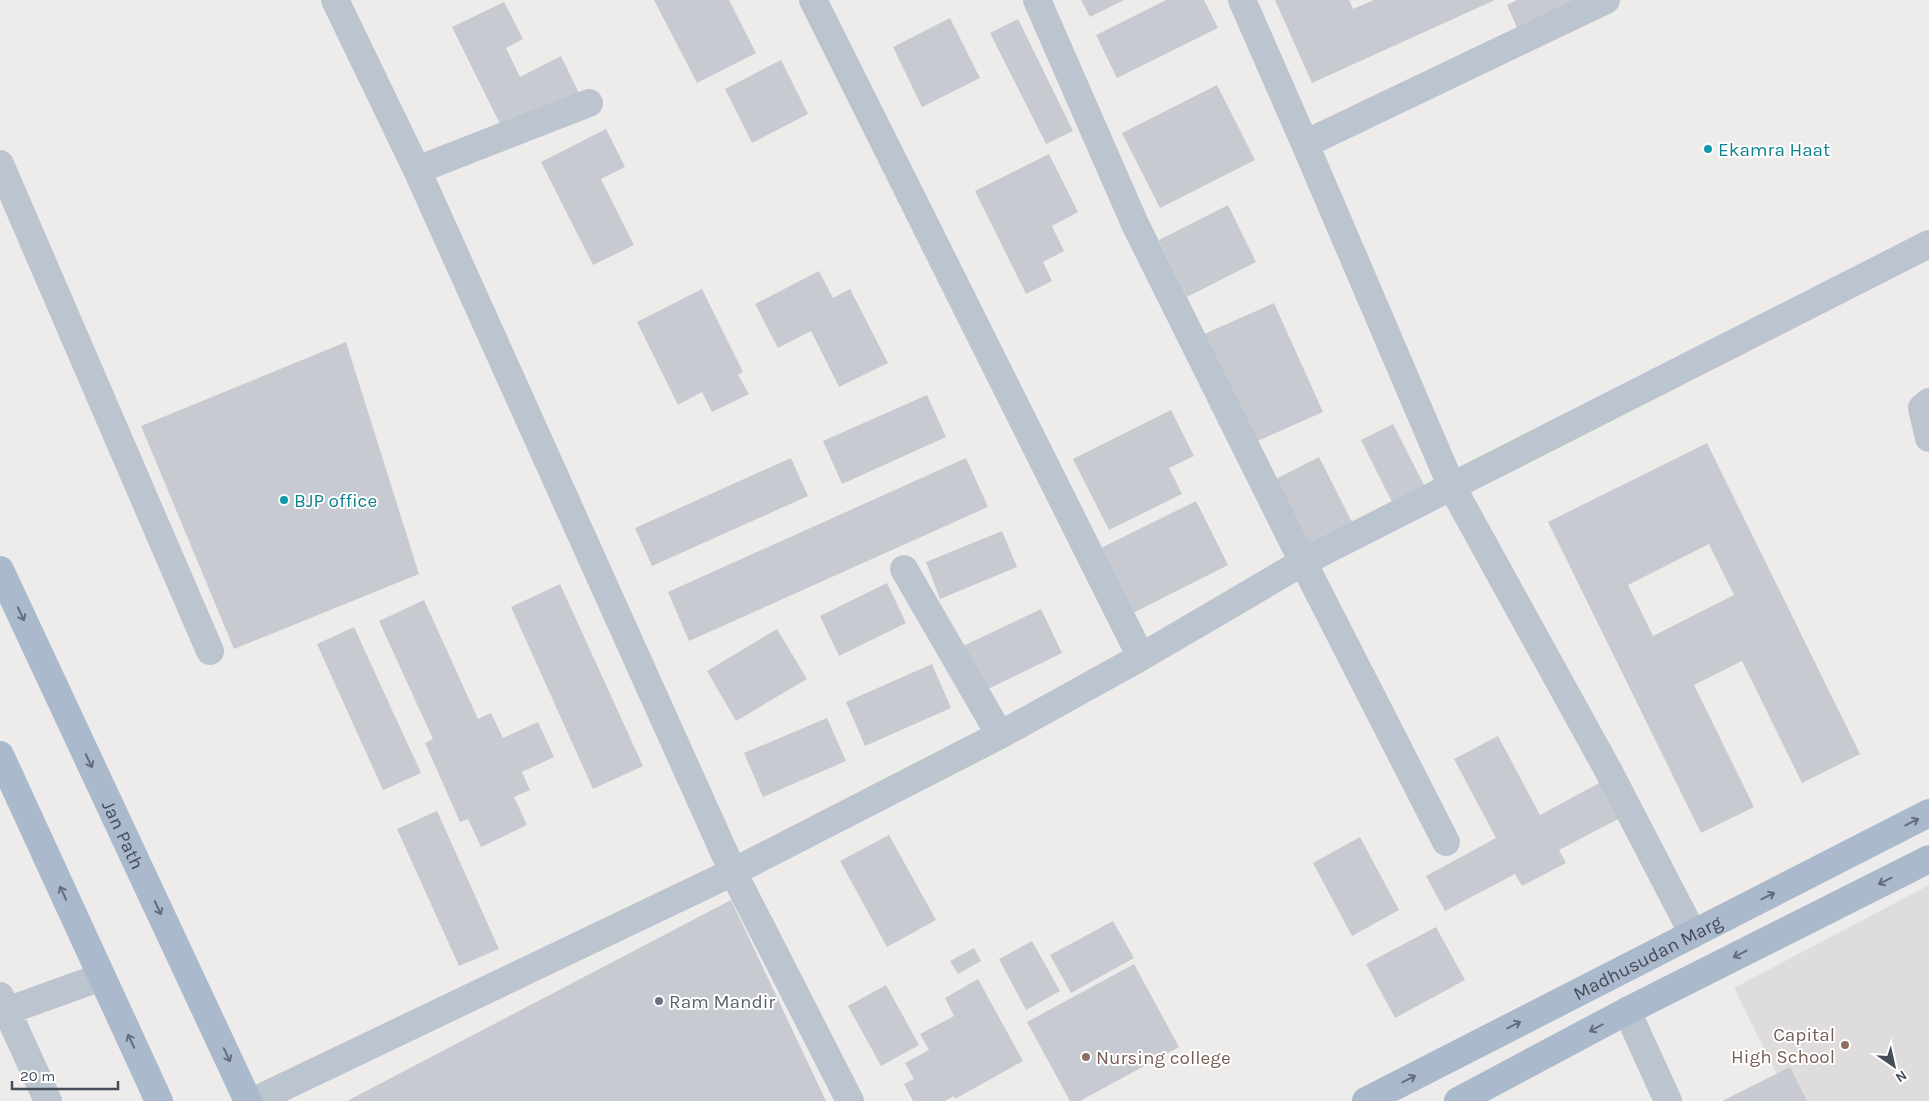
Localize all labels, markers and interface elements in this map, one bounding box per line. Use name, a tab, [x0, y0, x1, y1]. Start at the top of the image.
place label: Ekamra Haat	[1718, 139, 1830, 161]
marker: Ekamra Haat	[1702, 143, 1714, 155]
place label: BJP office	[294, 490, 377, 512]
marker: BJP office	[278, 494, 290, 506]
one-way arrow	[16, 606, 26, 621]
one-way arrow	[85, 753, 95, 768]
street label: Jan Path	[97, 797, 148, 873]
one-way arrow	[1905, 817, 1920, 827]
one-way arrow	[1878, 876, 1893, 886]
one-way arrow	[58, 886, 67, 901]
one-way arrow	[1760, 891, 1775, 900]
one-way arrow	[154, 900, 163, 915]
street label: Madhusudan Marg	[1570, 911, 1726, 1005]
one-way arrow	[1733, 950, 1748, 959]
place label: Ram Mandir	[669, 991, 775, 1013]
marker: Ram Mandir	[653, 995, 665, 1007]
one-way arrow	[1506, 1020, 1521, 1029]
one-way arrow	[1589, 1023, 1603, 1033]
place label: Capital High School	[1731, 1024, 1835, 1068]
one-way arrow	[126, 1034, 135, 1049]
marker: Capital High School	[1839, 1039, 1851, 1051]
north arrow	[1869, 1041, 1919, 1091]
place label: Nursing college	[1096, 1047, 1231, 1069]
one-way arrow	[222, 1048, 232, 1063]
marker: Nursing college	[1080, 1051, 1092, 1063]
scale bar	[12, 1058, 119, 1090]
text: 20 m	[20, 1067, 55, 1085]
text: N	[1892, 1067, 1910, 1086]
one-way arrow	[1402, 1074, 1417, 1084]

